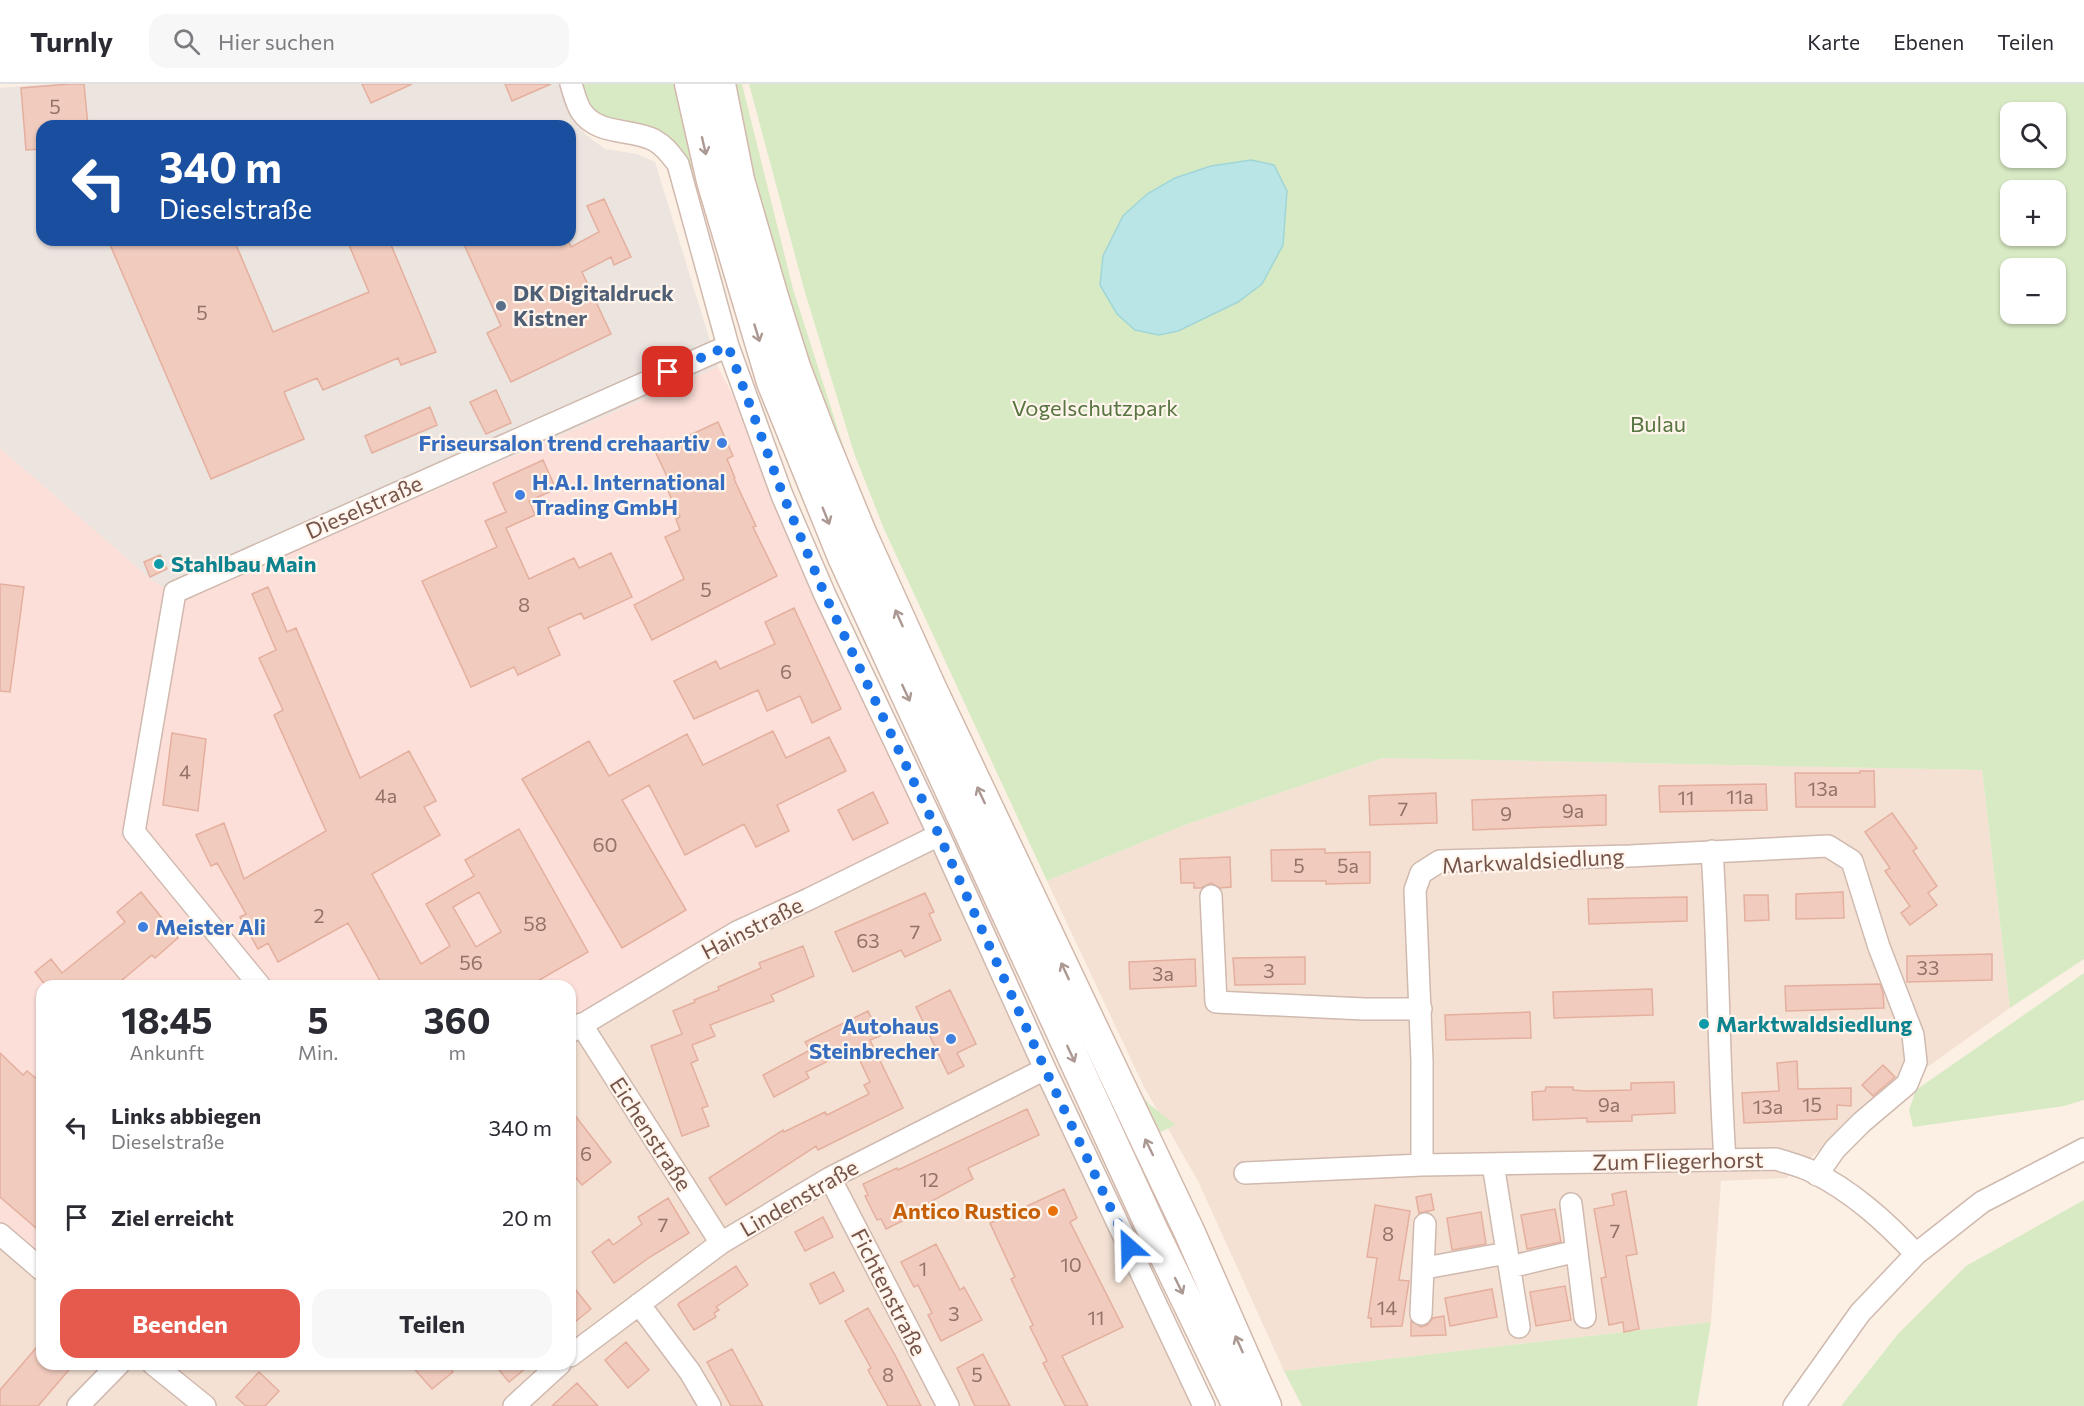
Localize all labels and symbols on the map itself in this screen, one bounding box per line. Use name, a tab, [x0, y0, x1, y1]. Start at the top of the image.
house number: 5	[49, 94, 61, 118]
one-way arrow	[699, 135, 710, 155]
place label: DK Digitaldruck Kistner	[513, 279, 674, 331]
marker: DK Digitaldruck Kistner	[494, 299, 508, 313]
house number: 5	[196, 300, 208, 324]
one-way arrow	[753, 323, 764, 342]
pin	[642, 346, 693, 397]
park label: Vogelschutzpark	[1012, 394, 1178, 421]
park label: Bulau	[1630, 410, 1686, 437]
place label: Friseursalon trend crehaartiv	[418, 429, 710, 456]
marker: Friseursalon trend crehaartiv	[715, 436, 729, 450]
place label: H.A.I. International Trading GmbH	[532, 468, 726, 520]
street label: Dieselstraße	[301, 469, 426, 544]
marker: H.A.I. International Trading GmbH	[513, 488, 527, 502]
one-way arrow	[821, 506, 832, 524]
place label: Stahlbau Main	[171, 550, 316, 577]
marker: Stahlbau Main	[152, 557, 166, 571]
house number: 5	[700, 577, 712, 601]
house number: 8	[518, 592, 530, 616]
one-way arrow	[893, 610, 904, 628]
house number: 6	[780, 659, 792, 683]
one-way arrow	[900, 684, 912, 702]
house number: 4	[179, 759, 191, 783]
house number: 13a	[1808, 776, 1838, 800]
house number: 4a	[375, 783, 397, 807]
house number: 11a	[1726, 784, 1754, 808]
house number: 11	[1677, 785, 1695, 809]
one-way arrow	[975, 787, 987, 805]
house number: 7	[1398, 796, 1408, 820]
house number: 9a	[1562, 798, 1584, 822]
house number: 9	[1500, 801, 1512, 825]
house number: 60	[592, 832, 618, 856]
street label: Markwaldsiedlung	[1441, 842, 1625, 879]
house number: 5	[1293, 853, 1305, 877]
house number: 5a	[1337, 853, 1359, 877]
street label: Hainstraße	[697, 890, 807, 965]
house number: 2	[313, 903, 325, 927]
house number: 58	[523, 911, 547, 935]
place label: Meister Ali	[155, 913, 266, 940]
house number: 7	[910, 919, 920, 943]
marker: Meister Ali	[136, 920, 150, 934]
house number: 63	[856, 928, 880, 952]
house number: 56	[459, 950, 483, 974]
house number: 33	[1917, 955, 1939, 979]
house number: 3	[1263, 958, 1275, 982]
house number: 3a	[1152, 961, 1174, 985]
one-way arrow	[1059, 963, 1071, 981]
place label: Marktwaldsiedlung	[1716, 1010, 1912, 1037]
place label: Autohaus Steinbrecher	[809, 1012, 939, 1064]
marker: Marktwaldsiedlung	[1697, 1017, 1711, 1031]
marker: Autohaus Steinbrecher	[944, 1032, 958, 1046]
one-way arrow	[1065, 1044, 1077, 1062]
street label: Eichenstraße	[605, 1072, 698, 1196]
house number: 9a	[1598, 1092, 1620, 1116]
house number: 15	[1802, 1092, 1822, 1116]
house number: 13a	[1753, 1094, 1783, 1118]
one-way arrow	[1143, 1139, 1155, 1157]
house number: 6	[580, 1141, 592, 1165]
street label: Zum Fliegerhorst	[1592, 1146, 1764, 1175]
street label: Lindenstraße	[735, 1153, 863, 1242]
house number: 12	[919, 1167, 939, 1191]
place label: Antico Rustico	[892, 1197, 1041, 1224]
marker: Antico Rustico	[1046, 1204, 1060, 1218]
house number: 7	[658, 1212, 668, 1236]
position arrow	[1097, 1215, 1161, 1279]
house number: 7	[1610, 1218, 1620, 1242]
house number: 8	[1382, 1221, 1394, 1245]
street label: Fichtenstraße	[846, 1224, 933, 1360]
house number: 10	[1060, 1252, 1082, 1276]
house number: 1	[919, 1256, 927, 1280]
one-way arrow	[1174, 1276, 1186, 1294]
house number: 14	[1377, 1295, 1397, 1319]
house number: 3	[948, 1301, 960, 1325]
house number: 11	[1087, 1305, 1105, 1329]
one-way arrow	[1232, 1335, 1243, 1353]
house number: 8	[882, 1362, 894, 1386]
house number: 5	[971, 1362, 983, 1386]

